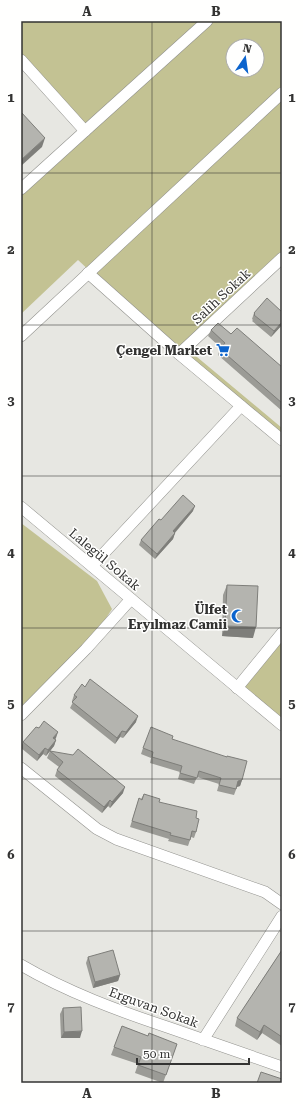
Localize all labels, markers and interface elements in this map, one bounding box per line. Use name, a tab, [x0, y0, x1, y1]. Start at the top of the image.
text: A	[82, 4, 92, 19]
text: B	[211, 4, 221, 19]
north arrow	[225, 38, 265, 78]
text: N	[242, 41, 253, 56]
text: 1	[7, 90, 15, 105]
text: 1	[288, 90, 296, 105]
text: 2	[7, 242, 15, 257]
text: 2	[288, 242, 296, 257]
street label: Salih Sokak	[189, 266, 254, 327]
supermarket icon: Çengel Market	[215, 342, 231, 358]
place label: Çengel Market	[116, 343, 213, 358]
text: 3	[7, 393, 15, 408]
text: 3	[288, 393, 296, 408]
street label: Lalegül Sokak	[66, 525, 143, 594]
text: 4	[7, 545, 15, 560]
text: 4	[288, 545, 296, 560]
place label: Ülfet Eryılmaz Camii	[128, 601, 228, 632]
mosque icon: Ülfet Eryılmaz Camii	[230, 608, 246, 624]
text: 5	[7, 696, 15, 711]
text: 5	[288, 696, 296, 711]
text: 6	[7, 847, 15, 862]
text: 6	[288, 847, 296, 862]
street label: Erguvan Sokak	[107, 984, 201, 1031]
text: 7	[7, 999, 15, 1014]
text: 7	[288, 999, 296, 1014]
scale bar	[137, 1040, 249, 1066]
text: 50 m	[143, 1047, 170, 1061]
text: A	[82, 1086, 92, 1101]
text: B	[211, 1086, 221, 1101]

